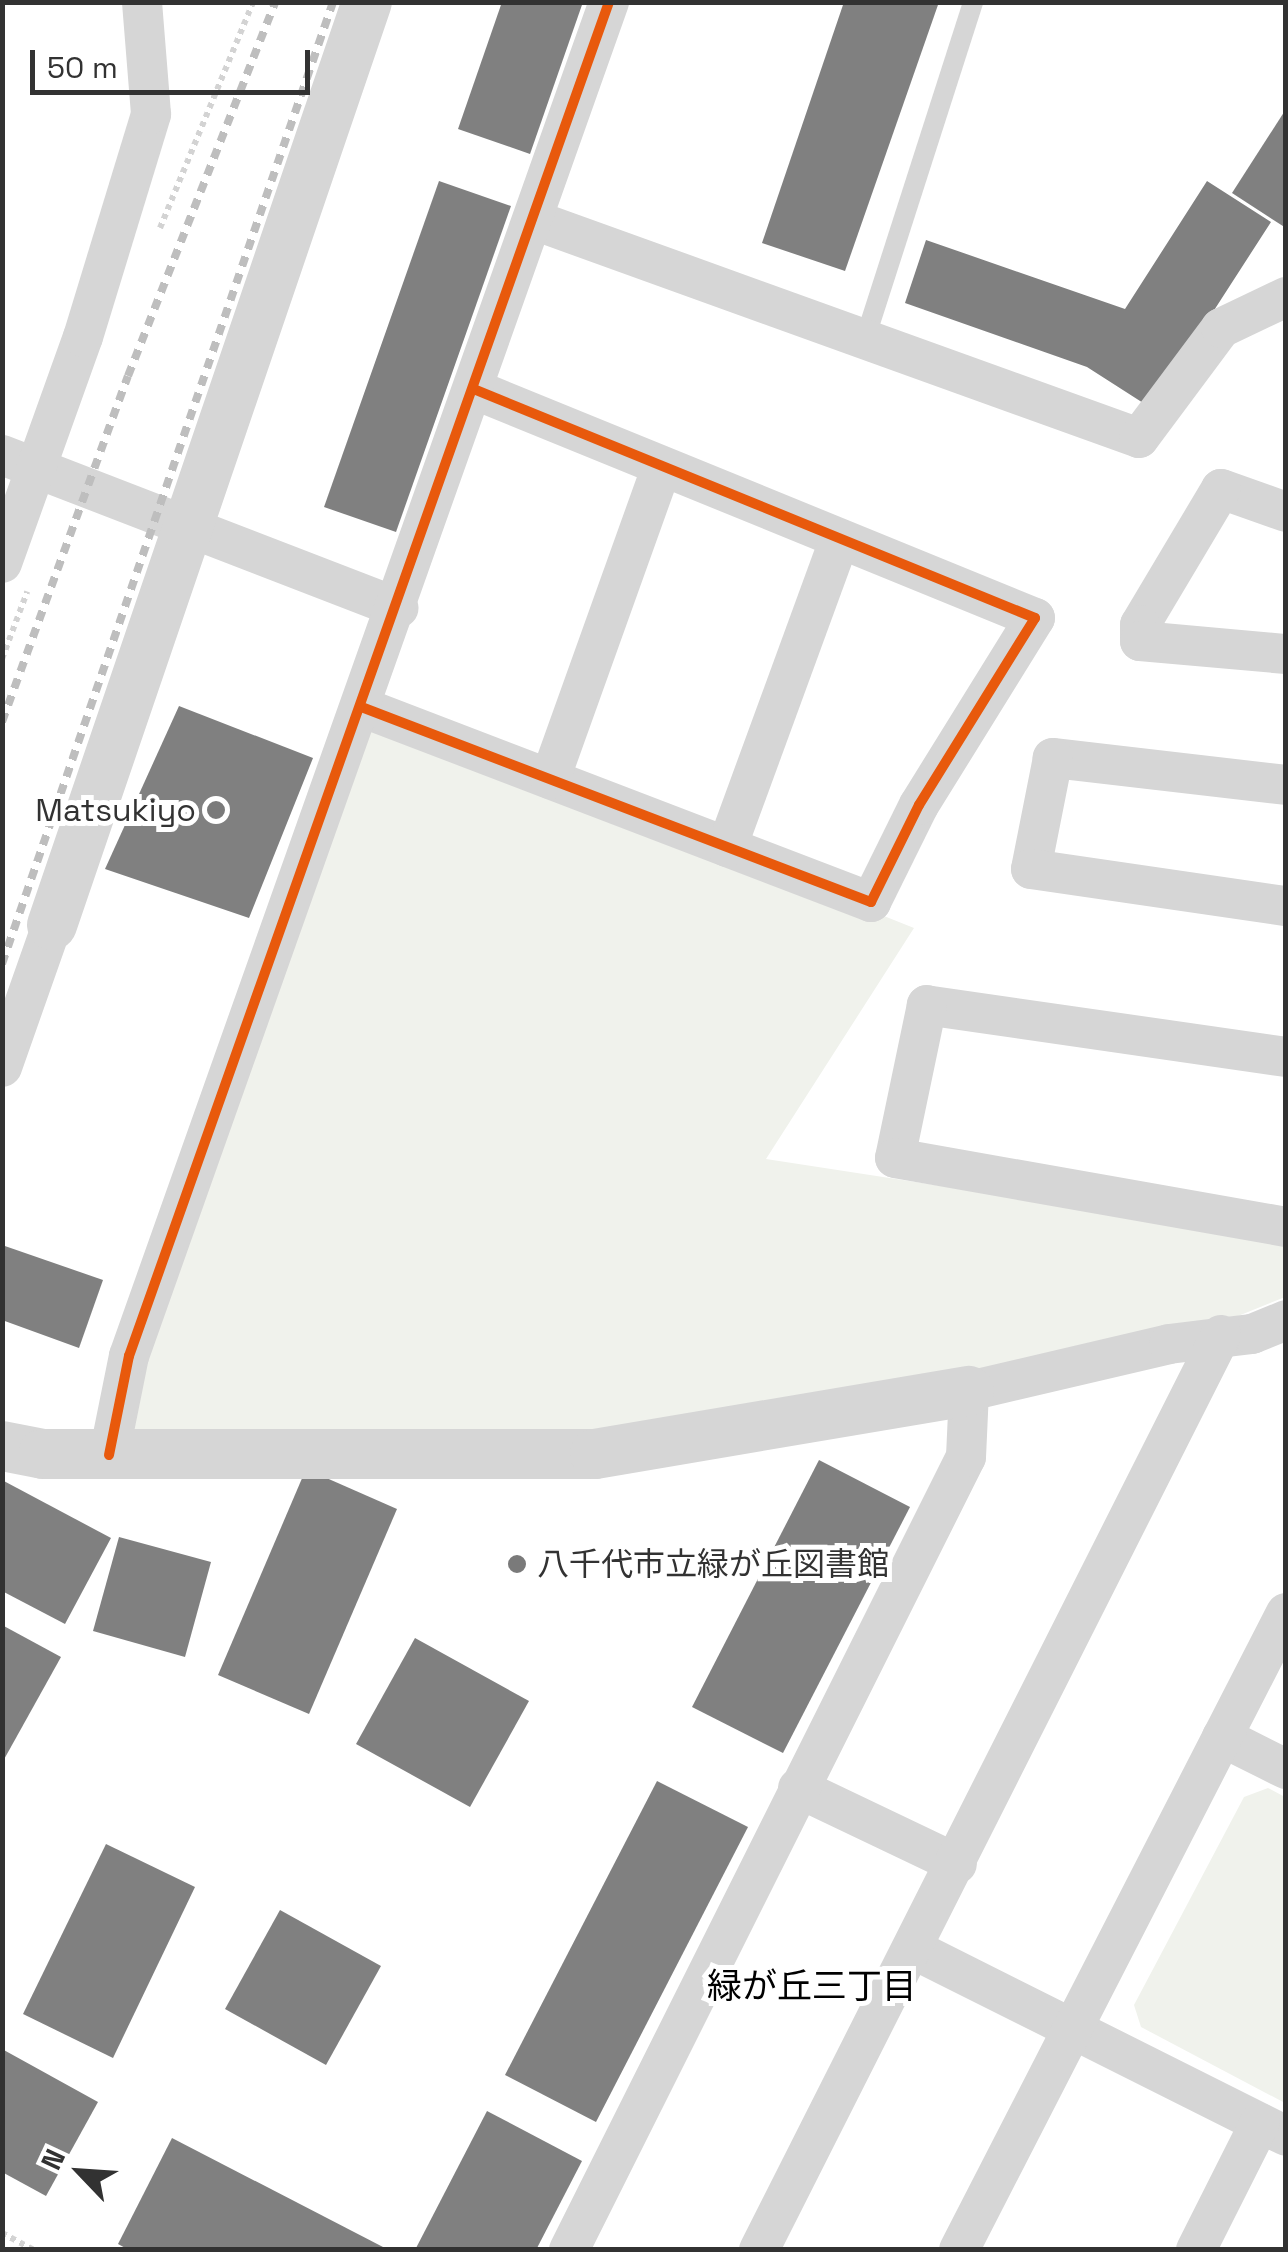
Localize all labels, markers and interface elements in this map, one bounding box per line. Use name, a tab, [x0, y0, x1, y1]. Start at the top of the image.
scale bar	[35, 30, 315, 92]
text: 50 m	[47, 48, 118, 87]
place label: Matsukiyo	[35, 791, 196, 829]
marker: Matsukiyo	[205, 799, 227, 821]
place label: 八千代市立緑が丘図書館	[537, 1545, 889, 1583]
marker: 八千代市立緑が丘図書館	[506, 1553, 528, 1575]
district label: 緑が丘三丁目	[707, 1965, 917, 2007]
north arrow	[30, 2122, 130, 2222]
text: N	[33, 2143, 73, 2175]

